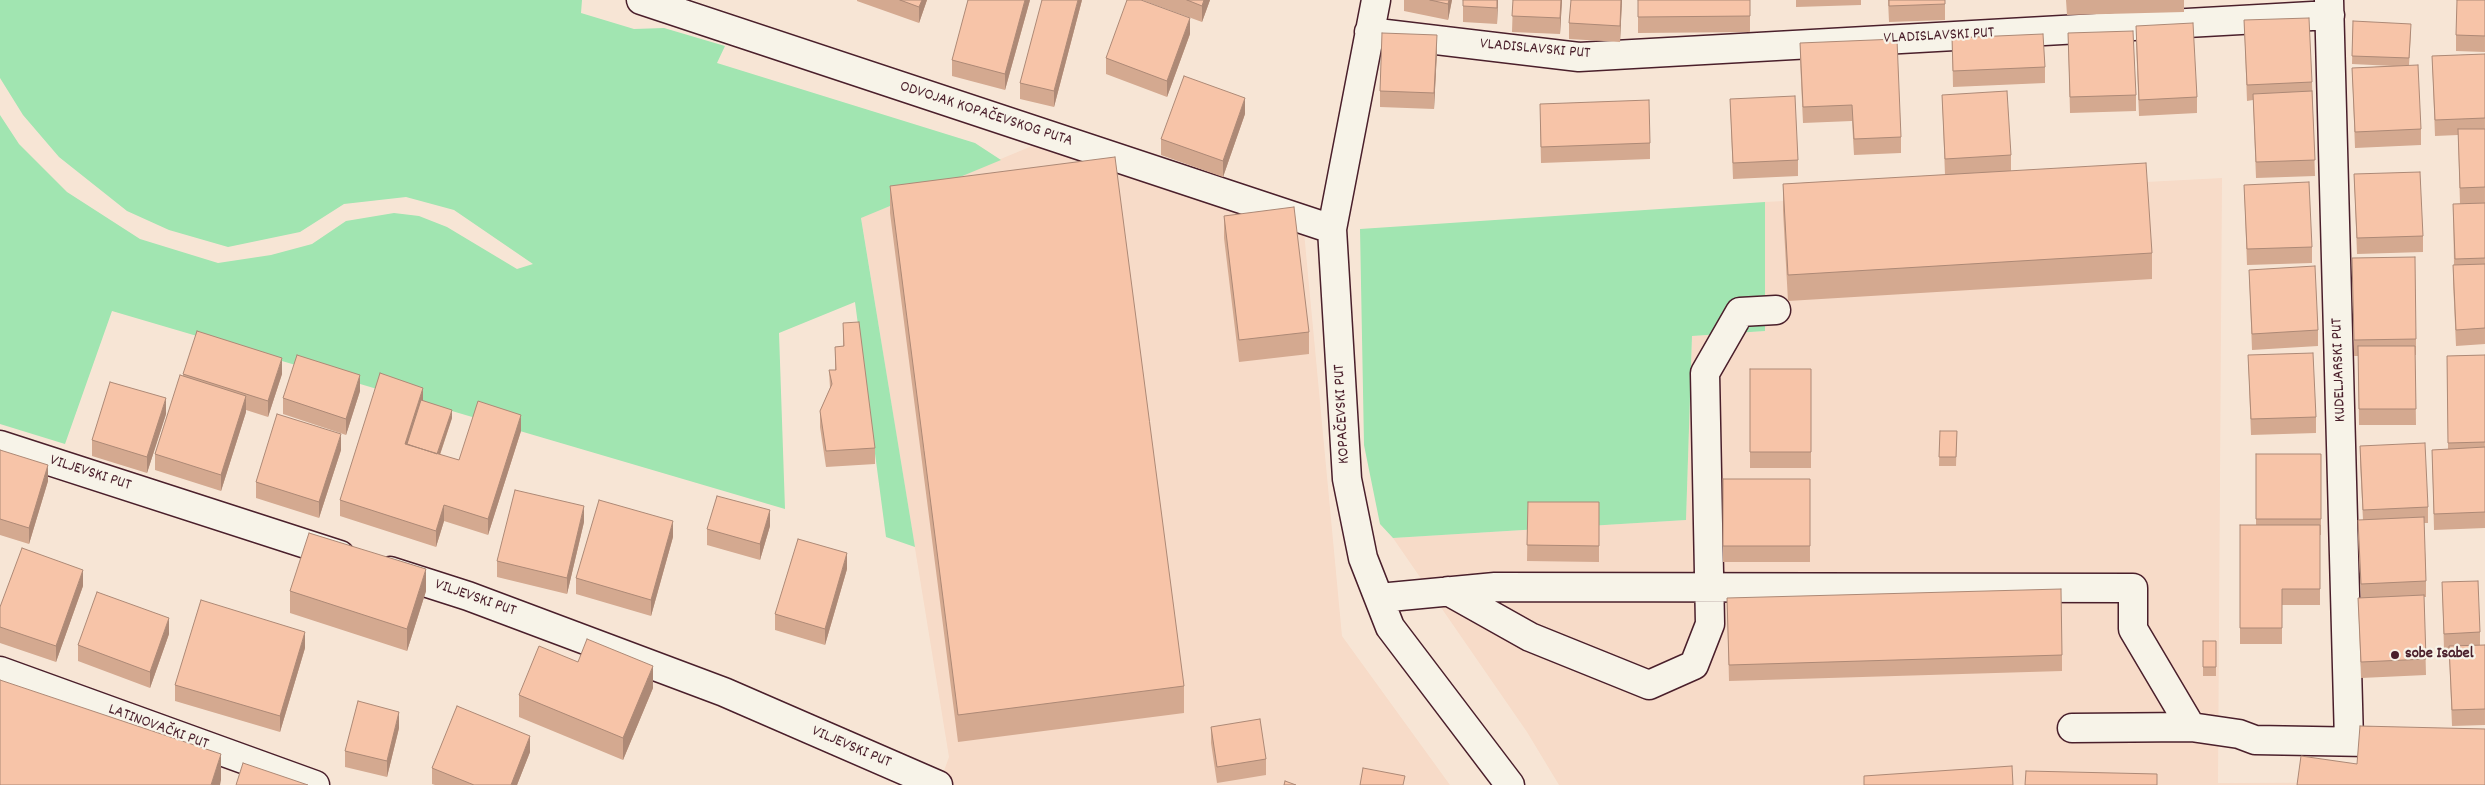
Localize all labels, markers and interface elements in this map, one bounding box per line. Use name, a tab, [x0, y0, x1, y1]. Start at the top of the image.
street label: VLADISLAVSKI PUT	[1883, 25, 1995, 49]
street label: VLADISLAVSKI PUT	[1479, 36, 1591, 64]
street label: ODVOJAK KOPAČEVSKOG PUTA	[897, 78, 1075, 152]
street label: KUDELJARSKI PUT	[2329, 318, 2351, 422]
street label: KOPAČEVSKI PUT	[1331, 364, 1355, 464]
street label: VILJEVSKI PUT	[47, 452, 133, 496]
street label: VILJEVSKI PUT	[432, 576, 518, 622]
place label: sobe Isabel	[2405, 645, 2473, 665]
marker: sobe Isabel	[2389, 649, 2401, 661]
street label: LATINOVAČKI PUT	[105, 701, 211, 755]
street label: VILJEVSKI PUT	[808, 723, 894, 773]

